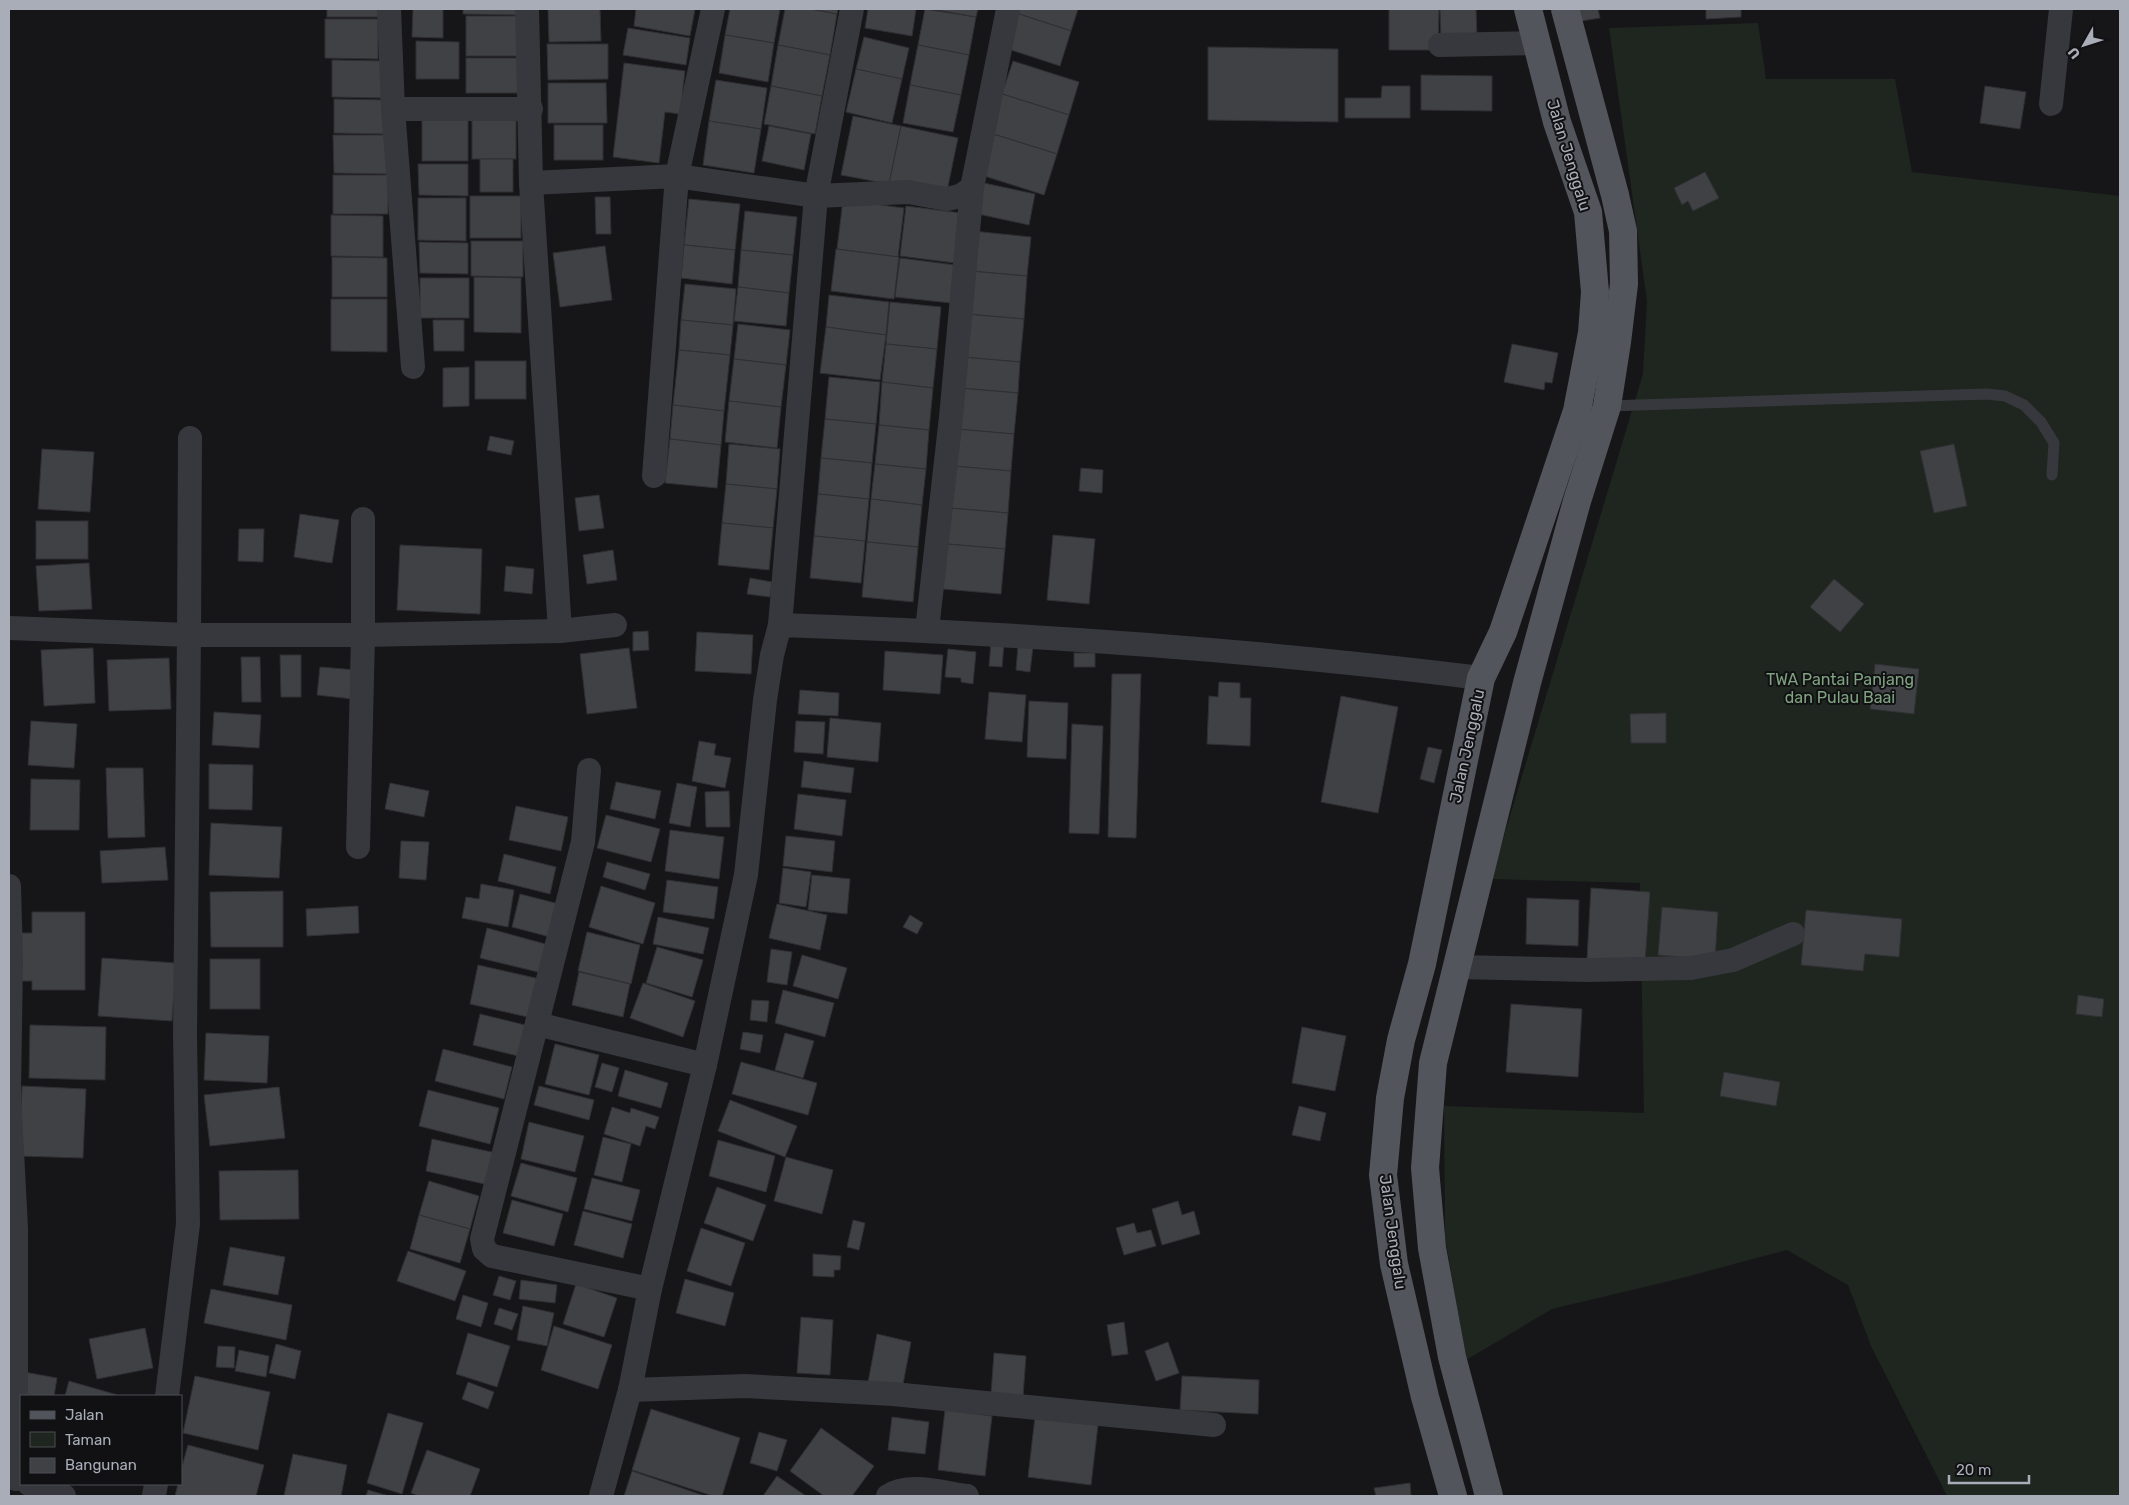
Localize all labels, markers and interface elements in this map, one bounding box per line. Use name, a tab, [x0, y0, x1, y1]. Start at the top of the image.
north arrow	[2059, 20, 2109, 70]
text: U	[2064, 44, 2084, 62]
street label: Jalan Jenggalu	[1543, 97, 1595, 213]
park label: TWA Pantai Panjang dan Pulau Baai	[1766, 670, 1914, 707]
street label: Jalan Jenggalu	[1446, 688, 1488, 804]
street label: Jalan Jenggalu	[1376, 1173, 1410, 1291]
legend	[20, 1395, 182, 1485]
text: Jalan	[65, 1406, 104, 1424]
text: Taman	[65, 1431, 111, 1449]
scale bar	[1949, 1452, 2029, 1484]
text: Bangunan	[65, 1456, 137, 1474]
text: 20 m	[1956, 1461, 1991, 1479]

